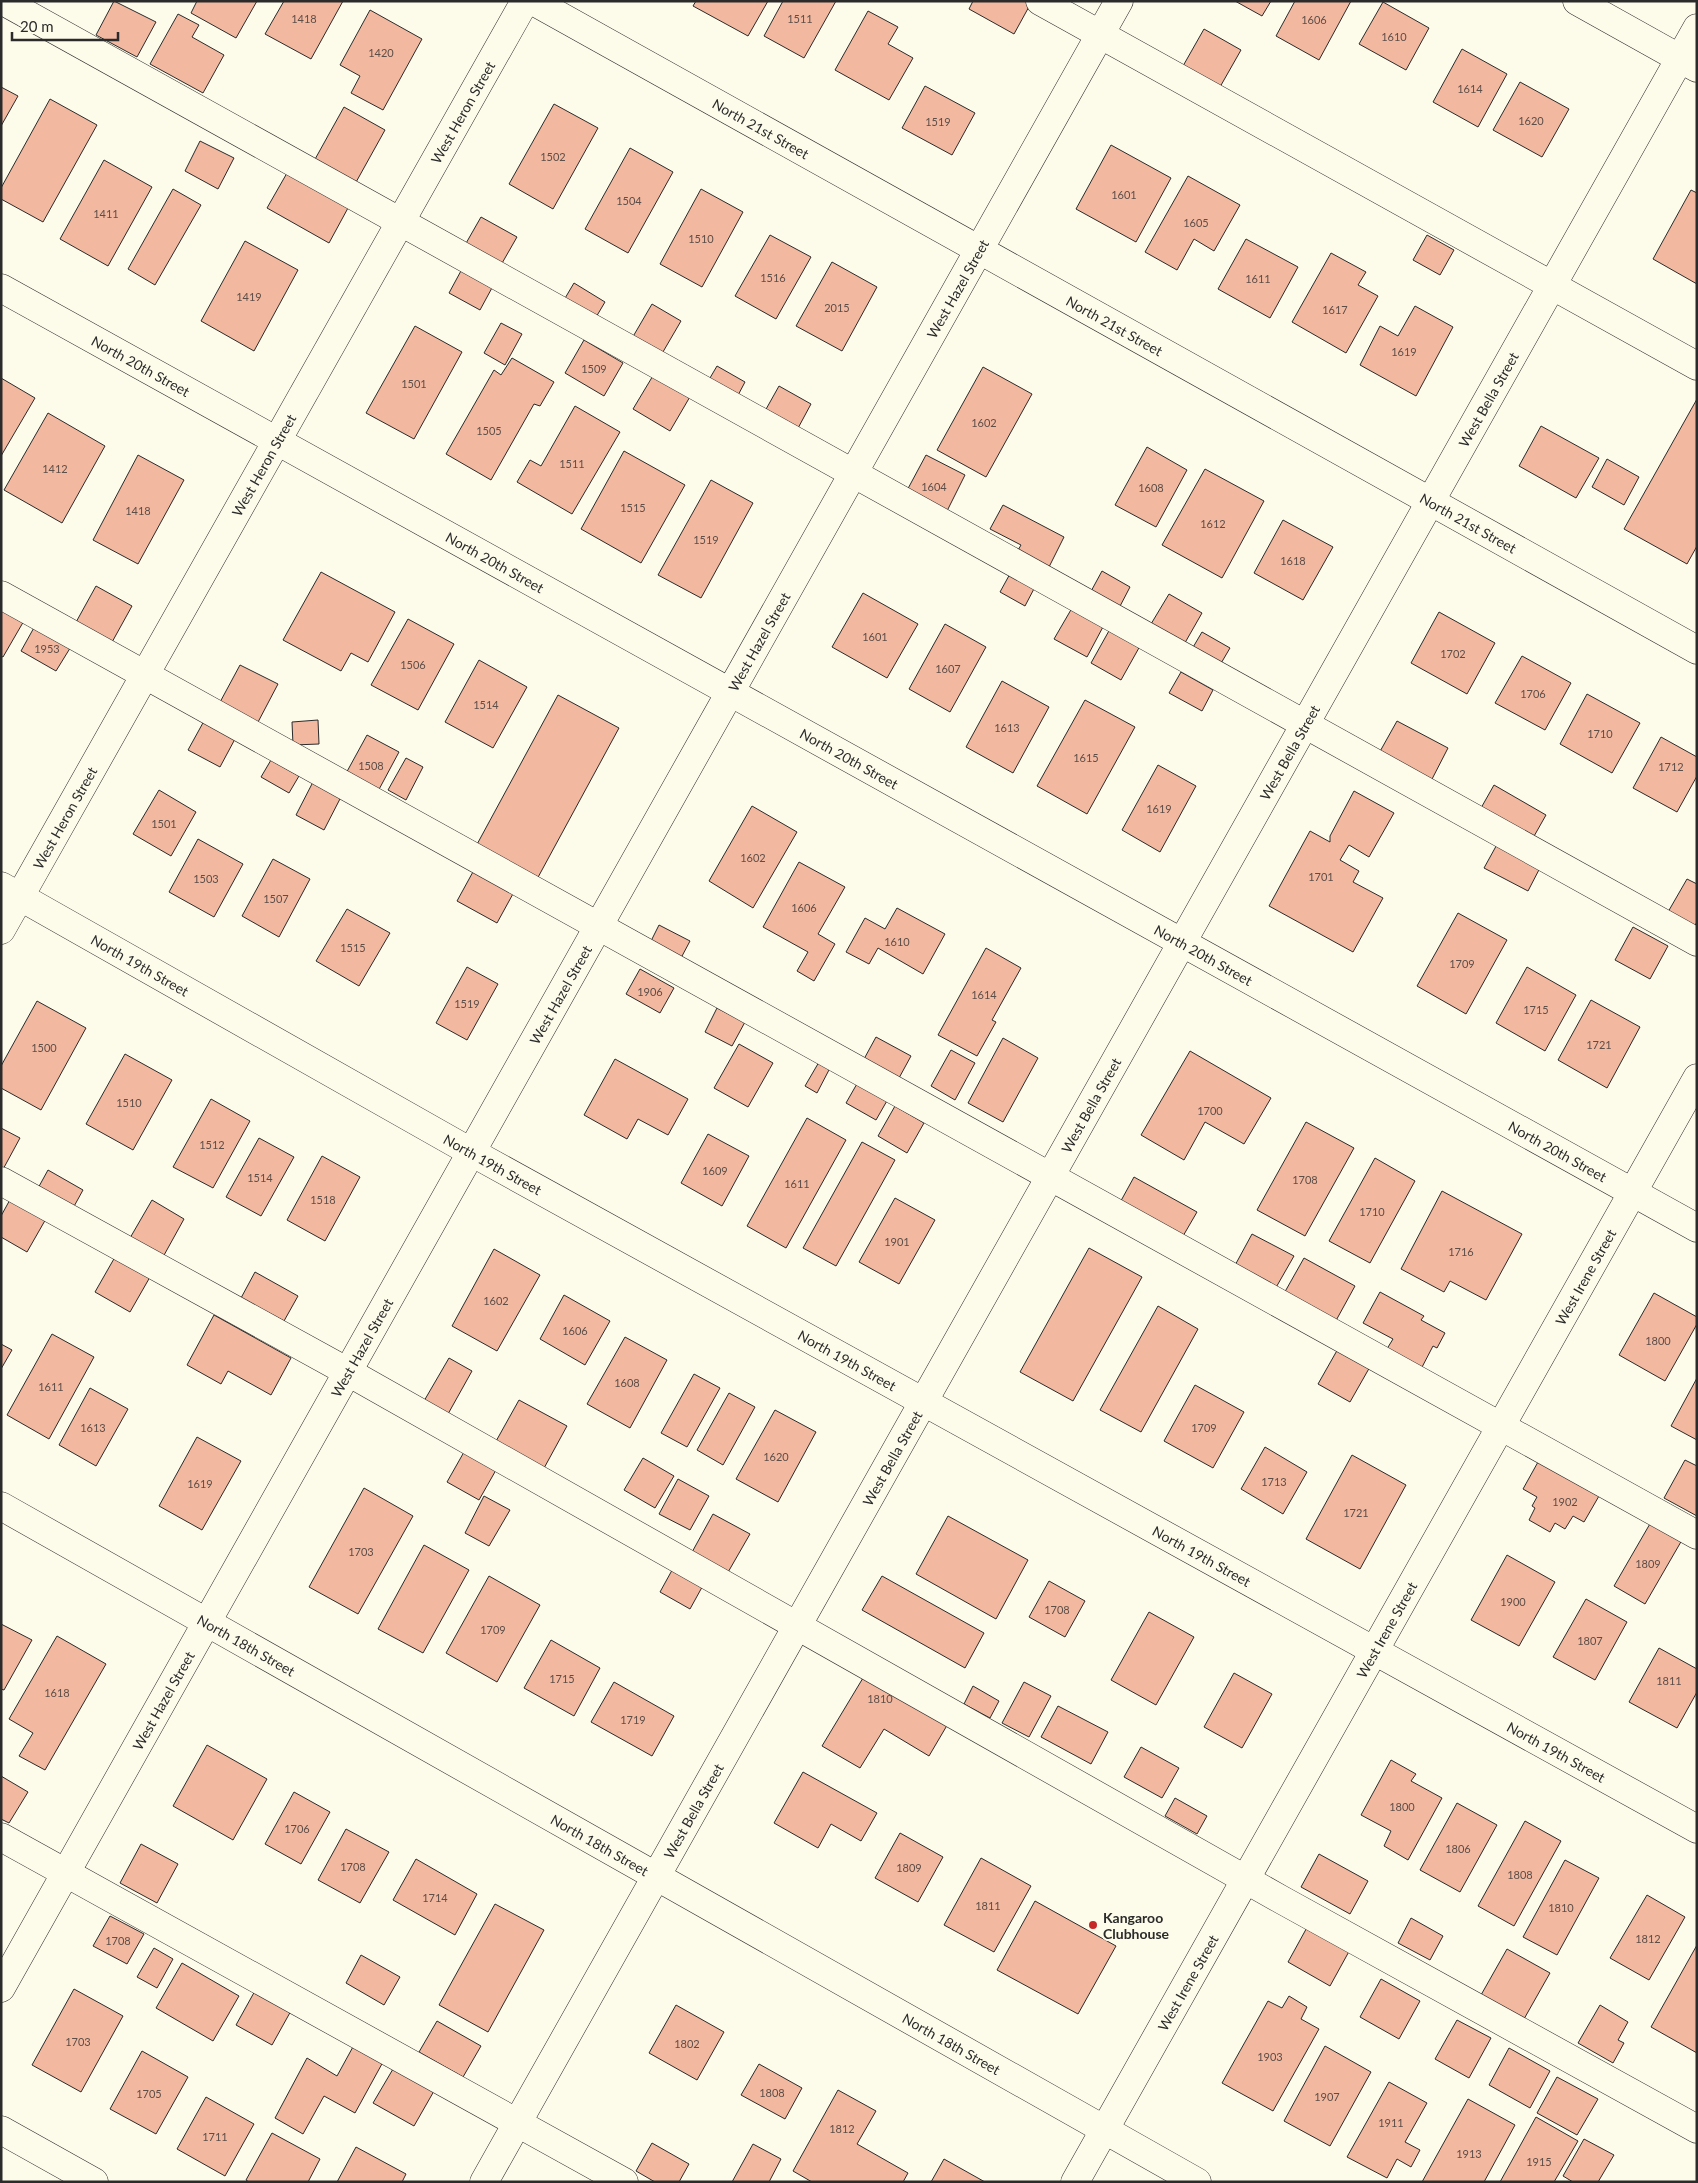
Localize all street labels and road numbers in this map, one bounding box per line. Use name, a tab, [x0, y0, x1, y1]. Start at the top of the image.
street label: West Heron Street	[427, 58, 498, 166]
street label: North 21st Street	[710, 94, 812, 162]
street label: West Hazel Street	[923, 236, 992, 341]
street label: North 21st Street	[1063, 292, 1166, 359]
street label: North 20th Street	[89, 332, 193, 400]
street label: West Bella Street	[1454, 349, 1521, 450]
street label: West Heron Street	[228, 411, 299, 519]
street label: North 21st Street	[1417, 489, 1520, 556]
street label: North 20th Street	[443, 528, 547, 596]
street label: West Hazel Street	[724, 589, 793, 694]
street label: West Bella Street	[1256, 702, 1323, 803]
street label: North 20th Street	[797, 724, 901, 792]
street label: West Heron Street	[29, 763, 100, 872]
street label: North 20th Street	[1152, 921, 1256, 989]
street label: North 19th Street	[88, 930, 192, 999]
street label: West Hazel Street	[525, 942, 595, 1047]
street label: West Bella Street	[1057, 1055, 1124, 1155]
street label: North 20th Street	[1506, 1117, 1610, 1185]
street label: North 19th Street	[441, 1130, 545, 1198]
street label: West Irene Street	[1551, 1226, 1619, 1328]
street label: West Hazel Street	[327, 1295, 396, 1400]
street label: North 19th Street	[795, 1326, 899, 1394]
street label: West Bella Street	[858, 1407, 925, 1508]
street label: North 19th Street	[1150, 1522, 1254, 1590]
street label: West Irene Street	[1352, 1579, 1420, 1681]
street label: North 18th Street	[195, 1610, 298, 1679]
street label: West Hazel Street	[128, 1648, 197, 1753]
street label: North 19th Street	[1504, 1717, 1609, 1785]
street label: West Bella Street	[660, 1760, 727, 1861]
street label: North 18th Street	[548, 1810, 652, 1879]
street label: West Irene Street	[1154, 1931, 1221, 2034]
street label: North 18th Street	[900, 2009, 1004, 2078]

